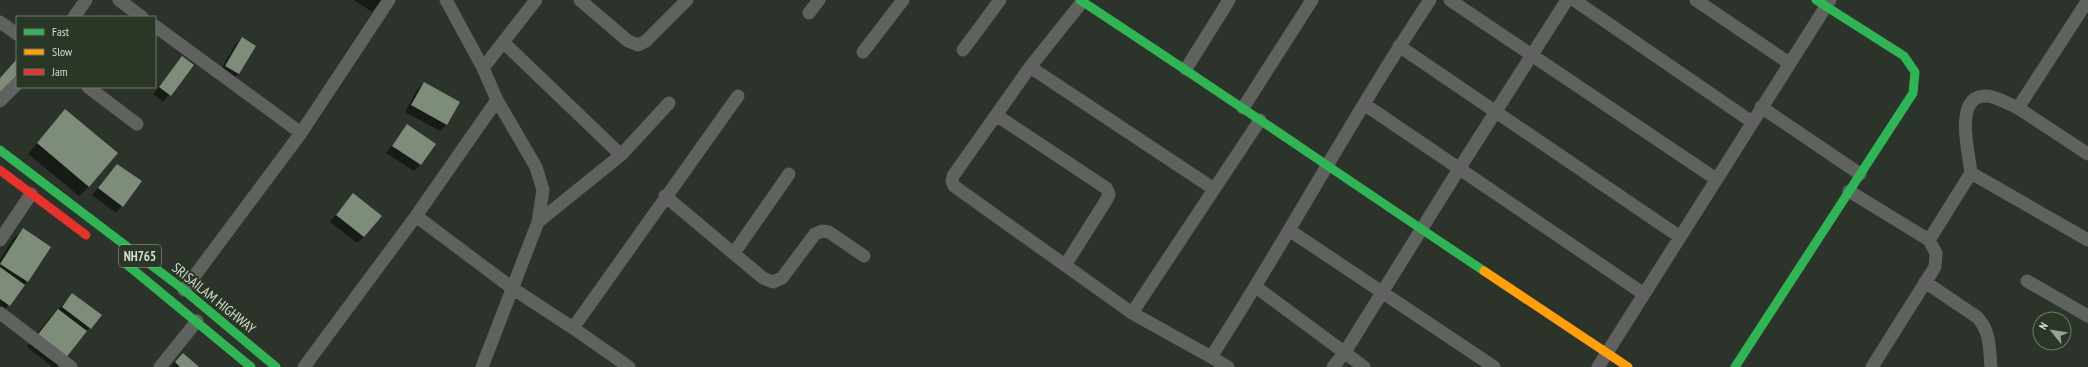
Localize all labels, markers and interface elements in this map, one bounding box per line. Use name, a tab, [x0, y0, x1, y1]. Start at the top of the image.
legend	[16, 16, 156, 88]
text: Fast	[52, 24, 70, 39]
text: Slow	[52, 44, 73, 59]
text: Jam	[51, 64, 68, 79]
road number: NH765	[119, 245, 161, 267]
street label: SRISAILAM HIGHWAY	[168, 259, 260, 338]
north arrow	[2032, 311, 2072, 351]
text: N	[2036, 320, 2051, 332]

